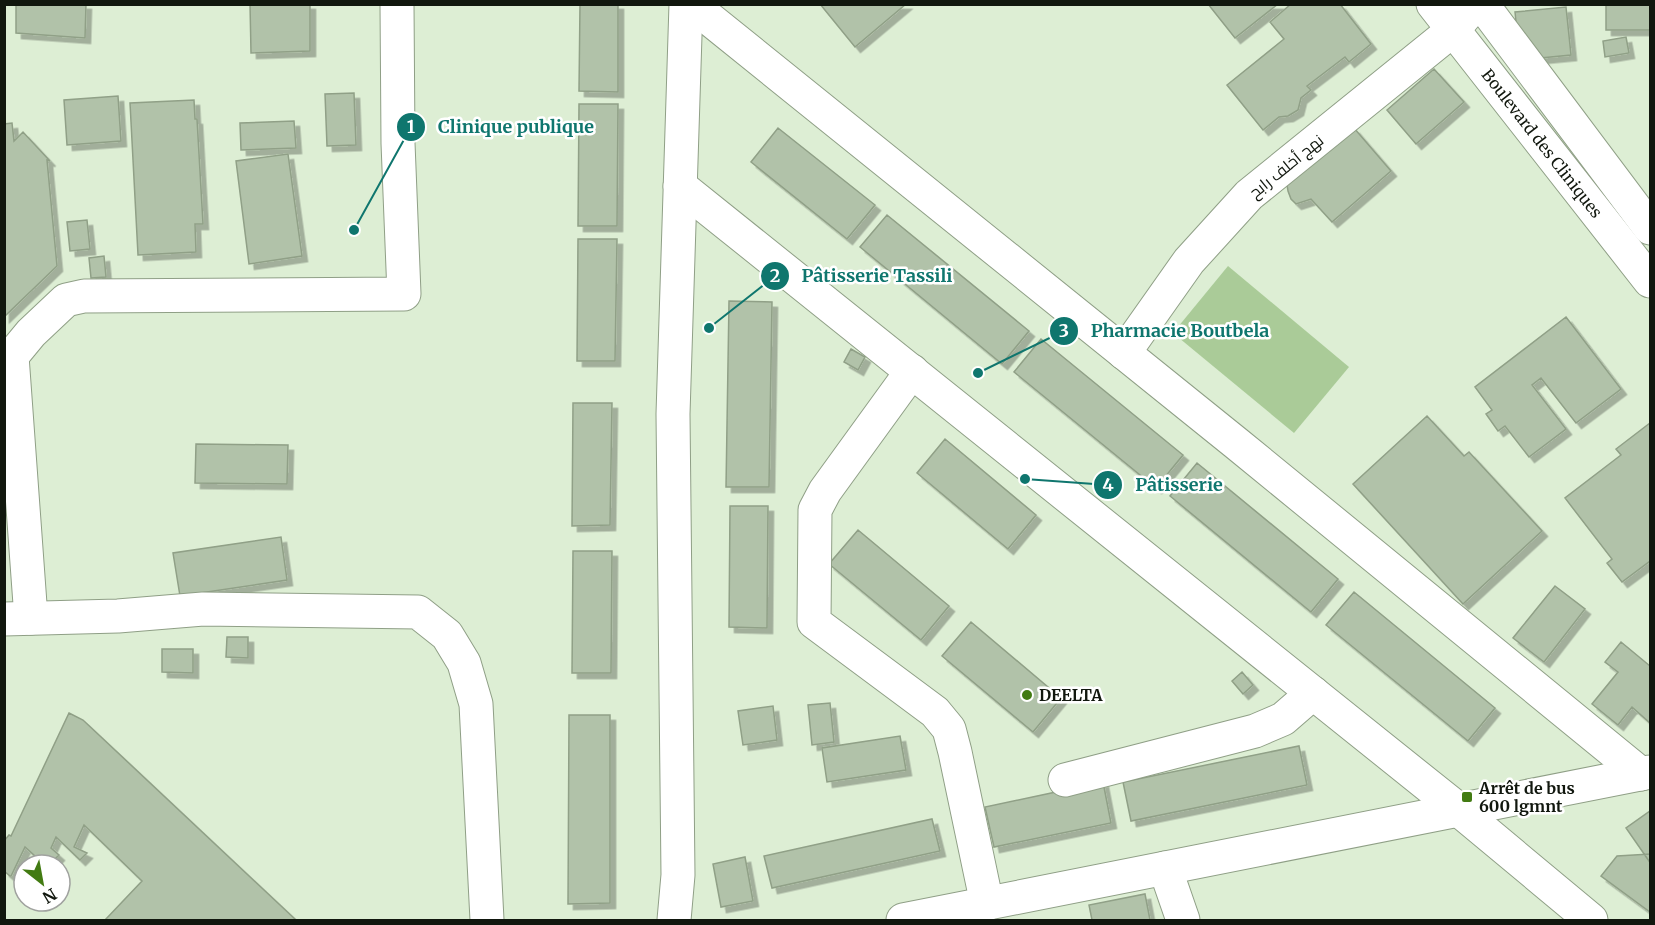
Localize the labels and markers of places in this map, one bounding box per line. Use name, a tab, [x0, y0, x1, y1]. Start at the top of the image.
callout: Clinique publique	[396, 109, 606, 145]
callout: Pâtisserie Tassili	[760, 258, 965, 294]
callout: Pharmacie Boutbela	[1049, 313, 1282, 349]
callout: Pâtisserie	[1093, 467, 1234, 503]
place label: DEELTA	[1039, 685, 1103, 705]
marker: DEELTA	[1020, 688, 1034, 702]
place label: Arrêt de bus 600 lgmnt	[1478, 778, 1575, 816]
marker: Arrêt de bus 600 lgmnt	[1460, 790, 1474, 804]

